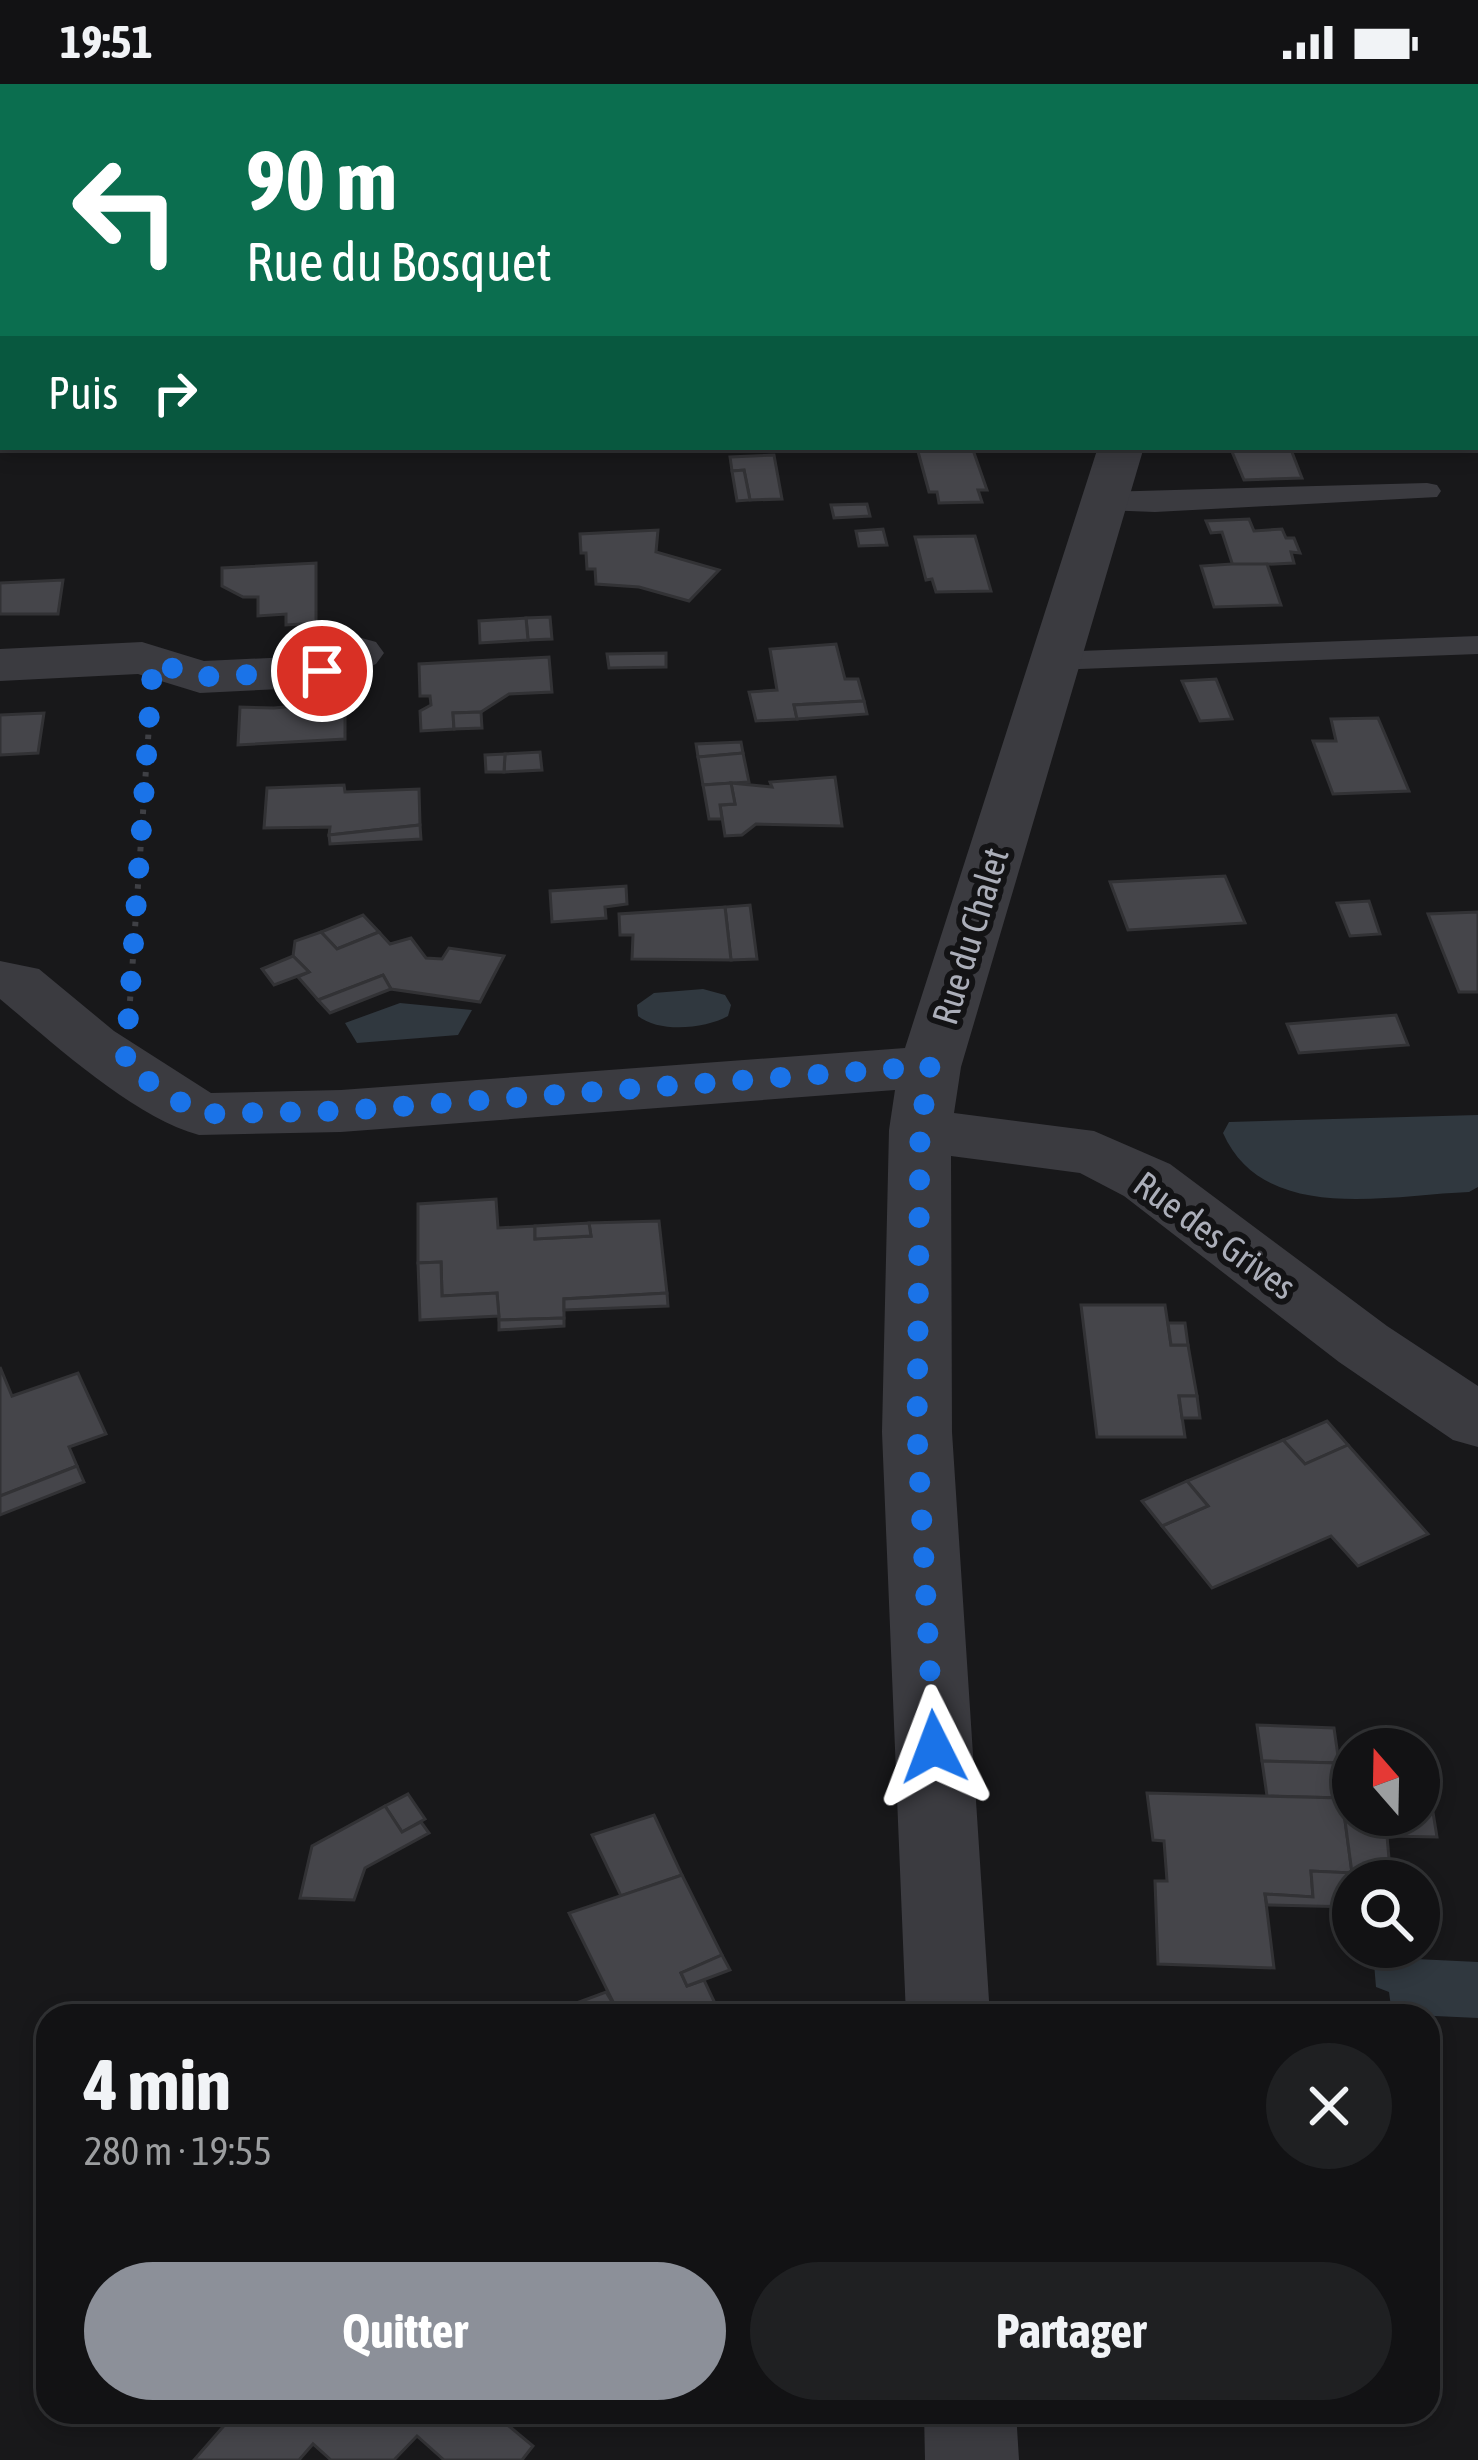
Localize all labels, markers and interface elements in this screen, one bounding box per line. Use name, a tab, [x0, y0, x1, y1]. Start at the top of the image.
text: 19:51	[60, 16, 153, 68]
icon: left	[48, 132, 204, 288]
text: 90 m	[246, 132, 397, 228]
text: Rue du Bosquet	[246, 231, 552, 292]
icon: right	[142, 360, 208, 426]
text: Puis	[48, 367, 118, 419]
pin	[271, 620, 373, 722]
icon: arrive	[289, 638, 355, 704]
street label: Rue du Chalet	[923, 843, 1017, 1029]
street label: Rue des Grives	[1126, 1162, 1304, 1308]
position arrow	[871, 1684, 997, 1810]
north arrow	[1332, 1728, 1440, 1836]
map controls	[1332, 1728, 1440, 1968]
button: search	[1332, 1860, 1440, 1968]
text: 4 min	[84, 2043, 231, 2125]
button: close	[1266, 2043, 1392, 2169]
text: 280 m · 19:55	[84, 2129, 272, 2173]
button: Quitter	[84, 2262, 726, 2400]
button: Partager	[750, 2262, 1392, 2400]

